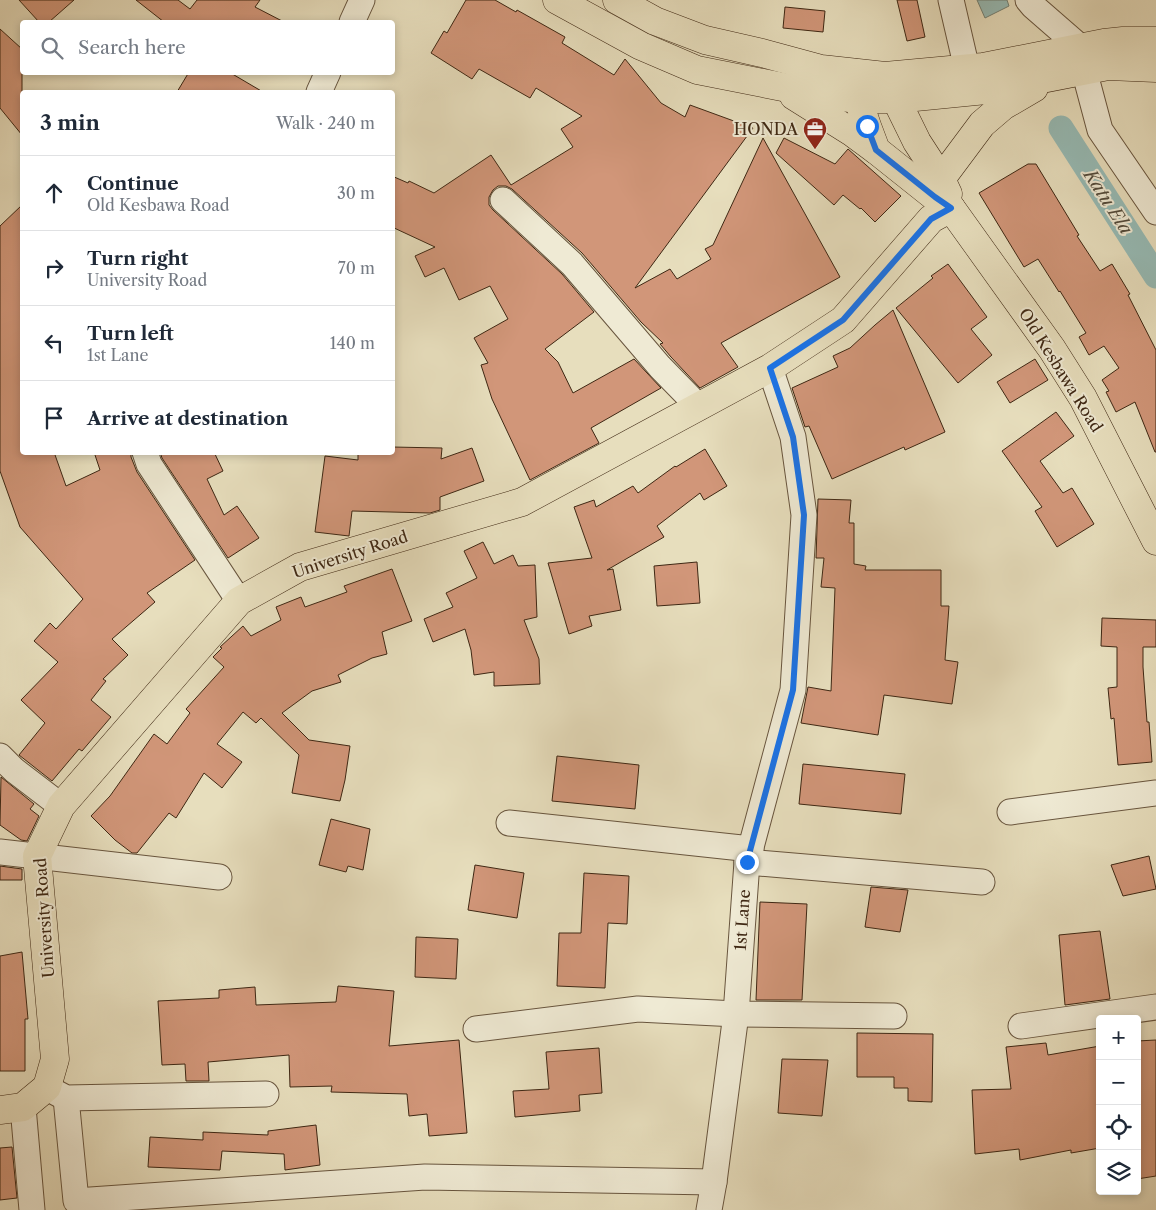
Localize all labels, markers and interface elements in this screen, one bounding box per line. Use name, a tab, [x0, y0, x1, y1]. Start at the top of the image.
search box	[20, 20, 395, 75]
icon: search	[38, 34, 66, 62]
text: Search here	[78, 36, 186, 59]
text: 3 min	[40, 110, 100, 135]
text: Walk · 240 m	[276, 113, 375, 133]
route start	[856, 115, 879, 138]
office icon: HONDA	[802, 116, 828, 150]
place label: HONDA	[734, 119, 799, 139]
water label: Katu Ela	[1078, 164, 1137, 239]
text: Continue	[87, 172, 179, 195]
icon: ahead	[40, 179, 68, 207]
text: 30 m	[337, 183, 375, 203]
text: Old Kesbawa Road	[87, 195, 229, 215]
text: Turn right	[87, 247, 188, 270]
icon: right	[40, 254, 68, 282]
text: 70 m	[338, 258, 375, 278]
text: University Road	[87, 270, 207, 290]
street label: Old Kesbawa Road	[1015, 304, 1107, 436]
text: Turn left	[87, 322, 174, 345]
icon: left	[40, 329, 68, 357]
text: 140 m	[330, 333, 375, 353]
text: 1st Lane	[87, 345, 148, 365]
icon: arrive	[40, 404, 68, 432]
text: Arrive at destination	[87, 407, 288, 430]
street label: University Road	[290, 526, 411, 582]
route end	[736, 851, 759, 874]
street label: University Road	[30, 857, 58, 979]
street label: 1st Lane	[730, 889, 754, 951]
map controls	[1096, 1015, 1141, 1195]
button: +	[1096, 1015, 1141, 1060]
button: −	[1096, 1060, 1141, 1105]
button: locate	[1096, 1105, 1141, 1150]
button: layers	[1096, 1150, 1141, 1195]

